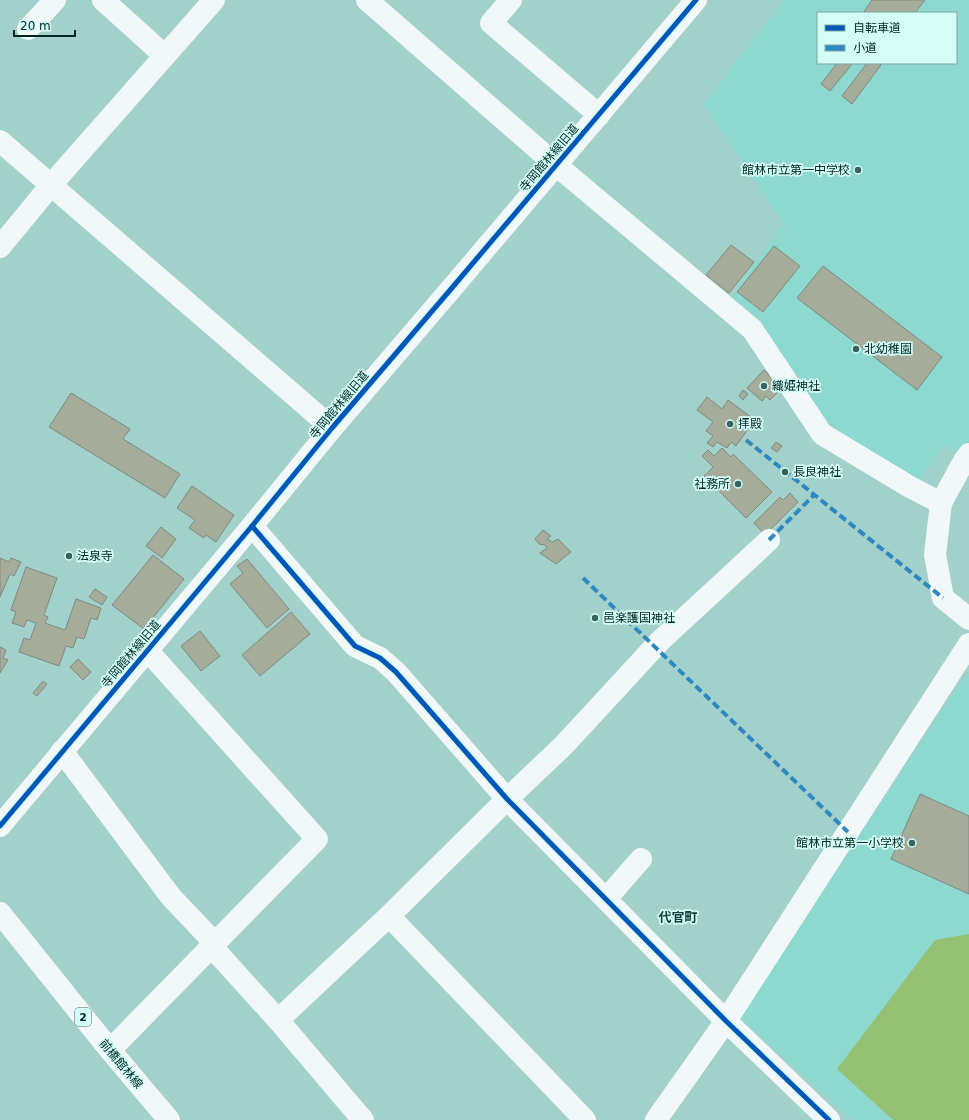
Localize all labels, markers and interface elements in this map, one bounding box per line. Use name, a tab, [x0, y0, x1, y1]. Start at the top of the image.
scale bar	[14, 12, 75, 38]
legend	[817, 12, 957, 64]
text: 20 m	[20, 19, 51, 33]
text: 自転車道	[853, 21, 901, 35]
text: 小道	[853, 41, 877, 55]
street label: 寺岡館林線旧道	[517, 121, 581, 195]
place label: 館林市立第一中学校	[742, 163, 850, 177]
marker: 館林市立第一中学校	[853, 165, 863, 175]
place label: 北幼稚園	[864, 342, 912, 356]
marker: 北幼稚園	[851, 344, 861, 354]
street label: 寺岡館林線旧道	[307, 368, 371, 442]
place label: 織姫神社	[772, 379, 820, 393]
marker: 織姫神社	[759, 381, 769, 391]
place label: 拝殿	[738, 417, 762, 431]
marker: 拝殿	[725, 419, 735, 429]
place label: 長良神社	[793, 465, 841, 479]
marker: 長良神社	[780, 467, 790, 477]
place label: 社務所	[694, 477, 730, 491]
marker: 社務所	[733, 479, 743, 489]
place label: 法泉寺	[77, 549, 113, 563]
marker: 法泉寺	[64, 551, 74, 561]
place label: 邑楽護国神社	[603, 611, 675, 625]
marker: 邑楽護国神社	[590, 613, 600, 623]
street label: 寺岡館林線旧道	[99, 617, 163, 691]
place label: 館林市立第一小学校	[796, 836, 904, 850]
marker: 館林市立第一小学校	[907, 838, 917, 848]
district label: 代官町	[658, 910, 698, 925]
road number: 2	[75, 1008, 91, 1026]
street label: 前橋館林線	[96, 1037, 146, 1091]

